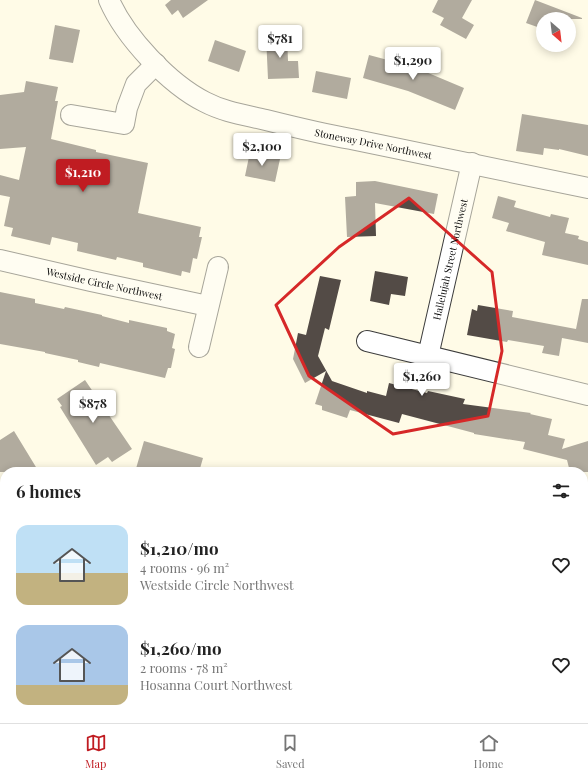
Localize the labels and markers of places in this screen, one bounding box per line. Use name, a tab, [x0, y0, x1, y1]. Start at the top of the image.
pin: $781	[256, 25, 304, 59]
pin: $1,290	[380, 47, 446, 81]
pin: $2,100	[229, 133, 295, 167]
pin: $1,210	[50, 159, 116, 193]
pin: $1,260	[389, 363, 455, 397]
pin: $878	[69, 390, 117, 424]

